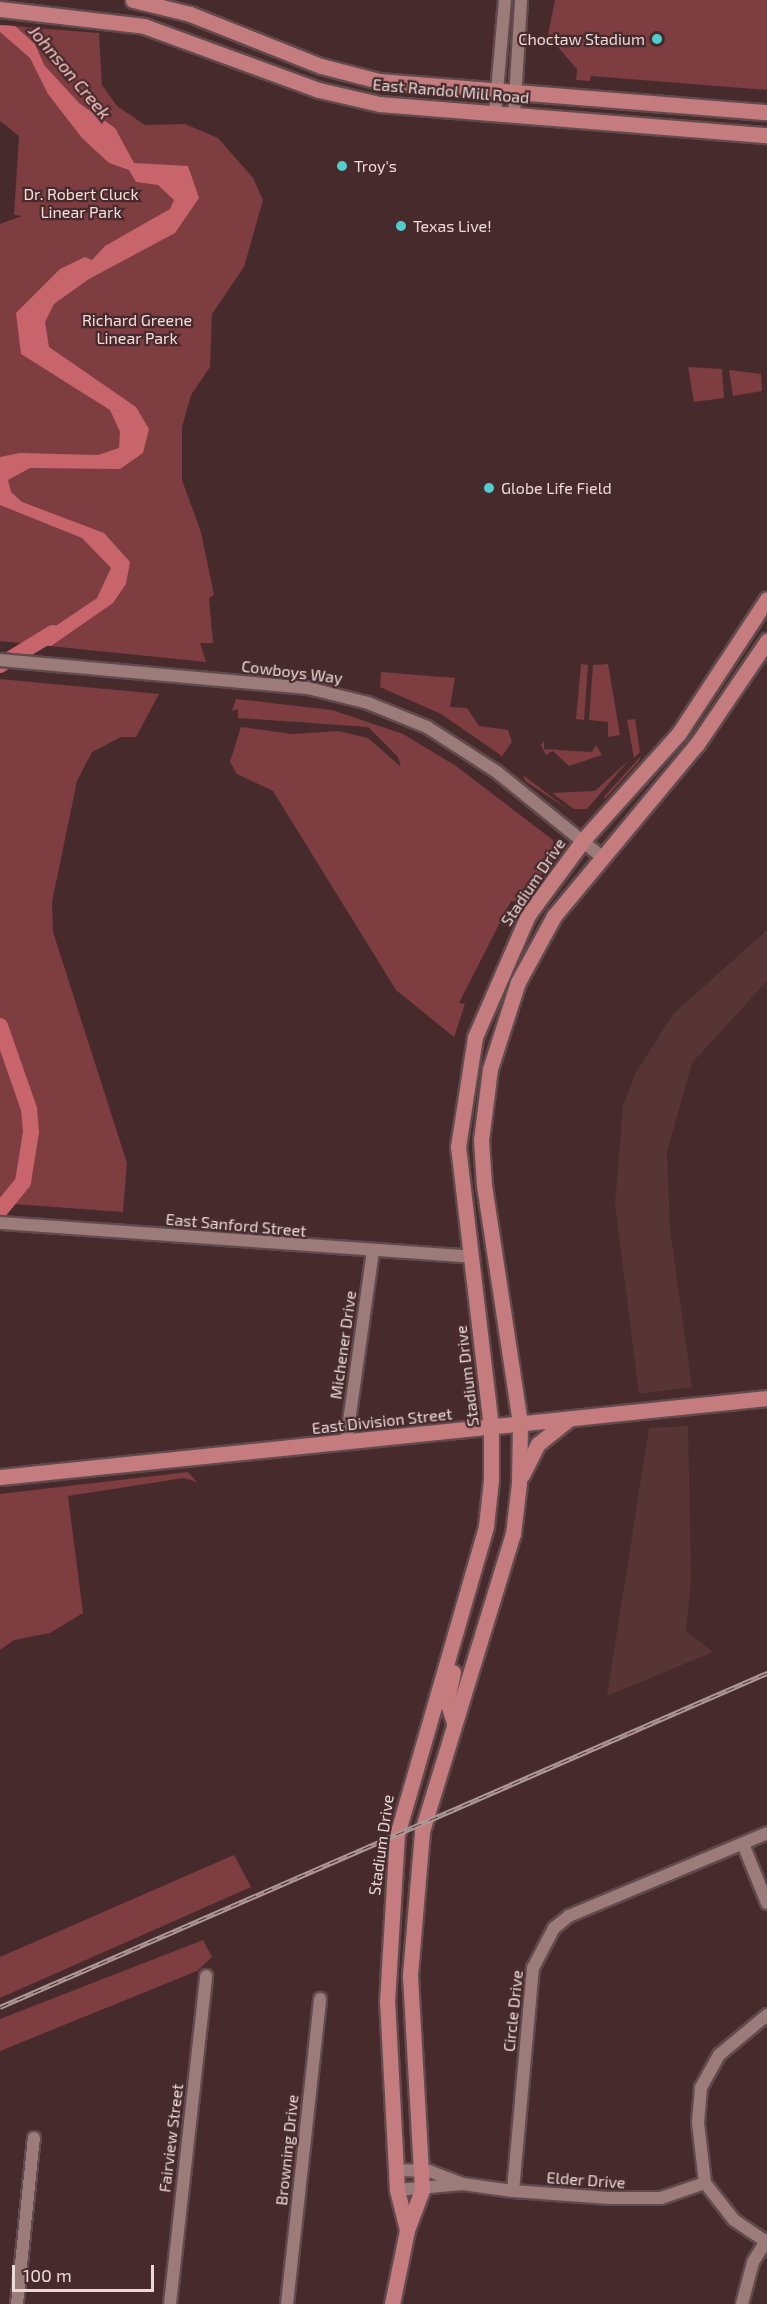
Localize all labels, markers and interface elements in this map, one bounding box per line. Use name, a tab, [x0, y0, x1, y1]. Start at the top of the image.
water label: Johnson Creek	[24, 20, 116, 124]
place label: Choctaw Stadium	[518, 29, 645, 49]
marker: Choctaw Stadium	[650, 32, 664, 46]
street label: East Randol Mill Road	[371, 75, 531, 107]
place label: Troy's	[354, 156, 397, 176]
marker: Troy's	[335, 159, 349, 173]
park label: Dr. Robert Cluck Linear Park	[23, 184, 139, 222]
place label: Texas Live!	[413, 216, 492, 236]
marker: Texas Live!	[394, 219, 408, 233]
park label: Richard Greene Linear Park	[82, 310, 192, 348]
place label: Globe Life Field	[501, 478, 612, 498]
marker: Globe Life Field	[482, 481, 496, 495]
street label: Cowboys Way	[240, 656, 344, 688]
street label: Stadium Drive	[497, 835, 569, 929]
street label: East Sanford Street	[165, 1209, 307, 1241]
street label: Michener Drive	[326, 1289, 360, 1401]
street label: Stadium Drive	[451, 1324, 483, 1428]
street label: East Division Street	[311, 1404, 453, 1438]
street label: Stadium Drive	[364, 1793, 398, 1897]
street label: Circle Drive	[499, 1969, 527, 2053]
street label: Fairview Street	[155, 2082, 187, 2194]
street label: Browning Drive	[272, 2094, 302, 2206]
street label: Elder Drive	[546, 2168, 626, 2192]
scale bar	[15, 2253, 158, 2291]
text: 100 m	[23, 2264, 72, 2286]

